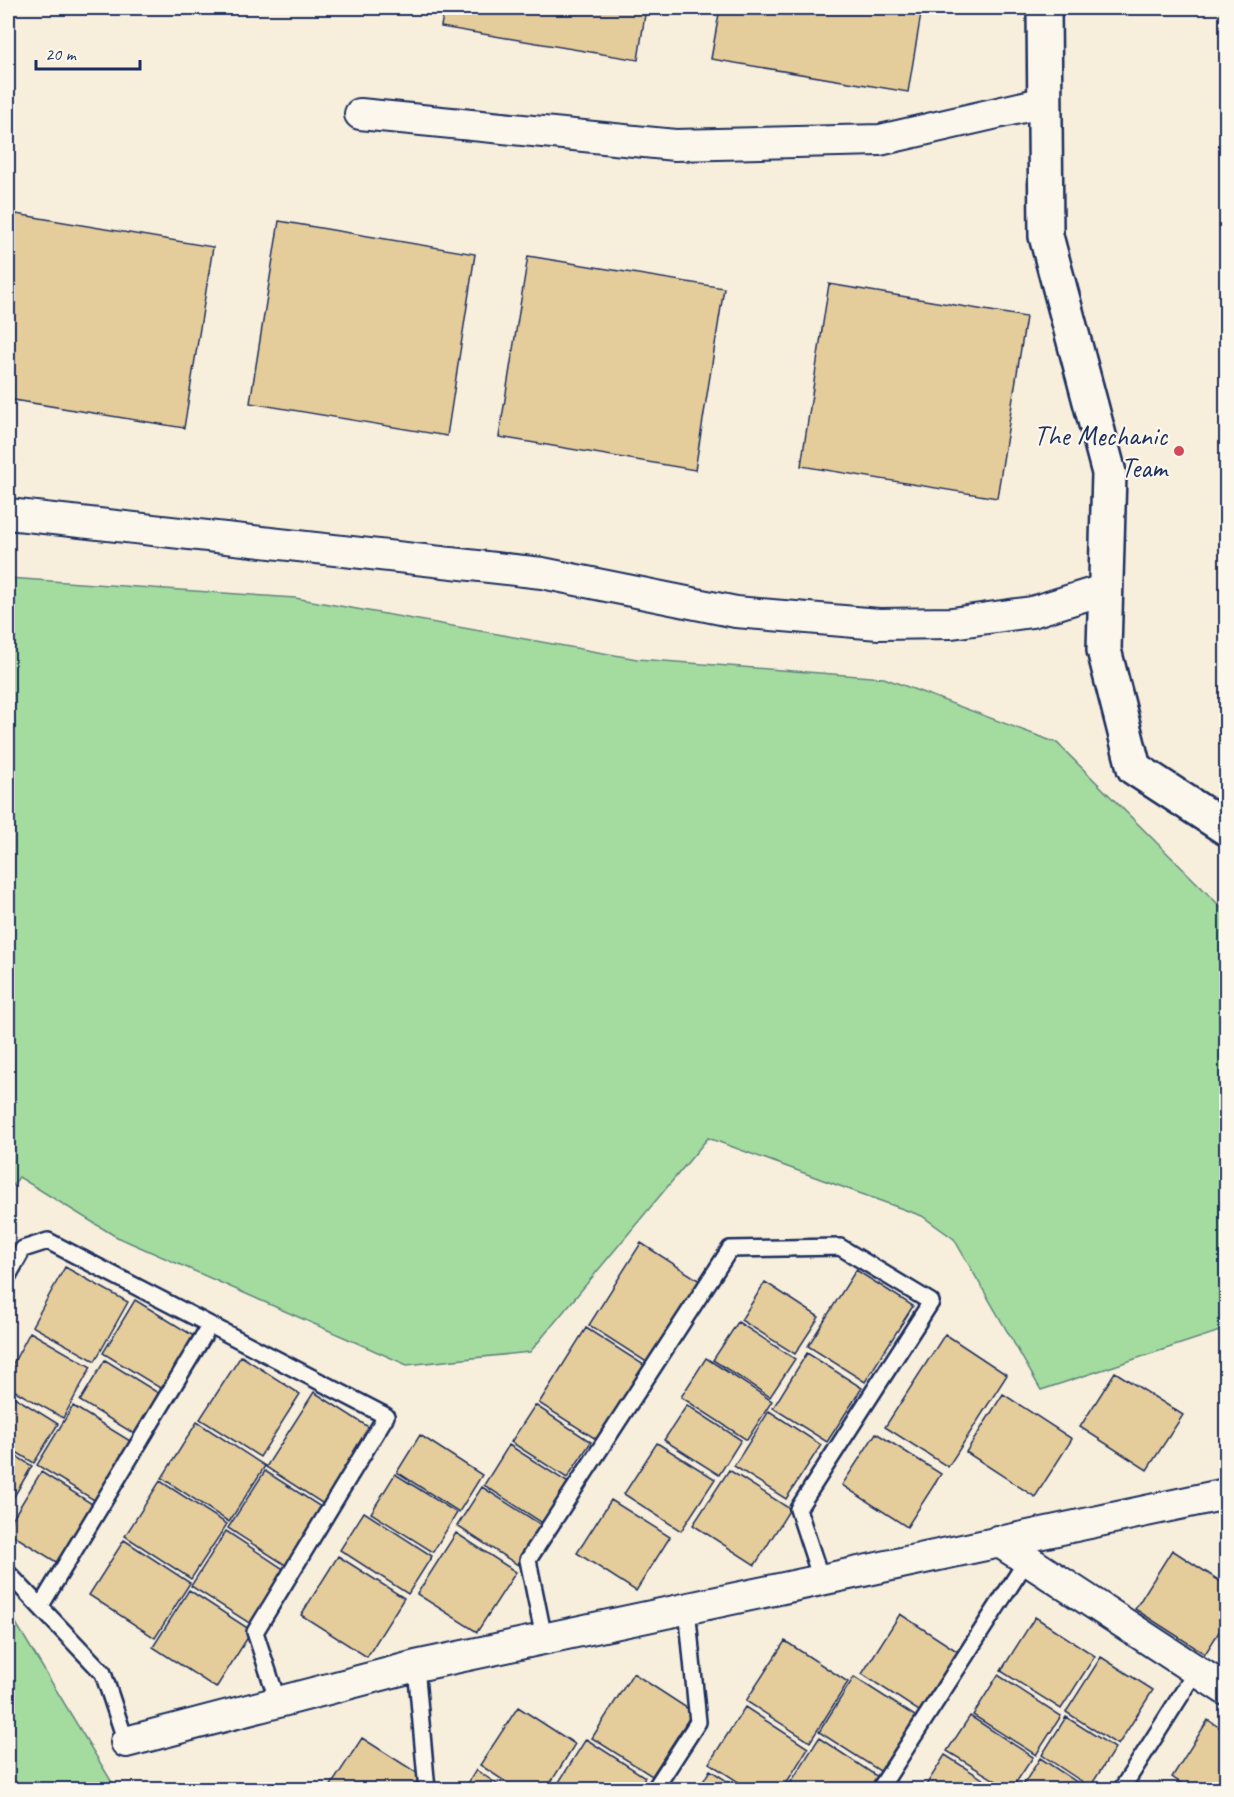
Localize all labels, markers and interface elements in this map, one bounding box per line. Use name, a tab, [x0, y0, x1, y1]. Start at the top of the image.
scale bar	[36, 33, 140, 71]
text: 20 m	[45, 43, 78, 65]
place label: The Mechanic Team	[1034, 418, 1169, 485]
marker: The Mechanic Team	[1172, 444, 1186, 458]

